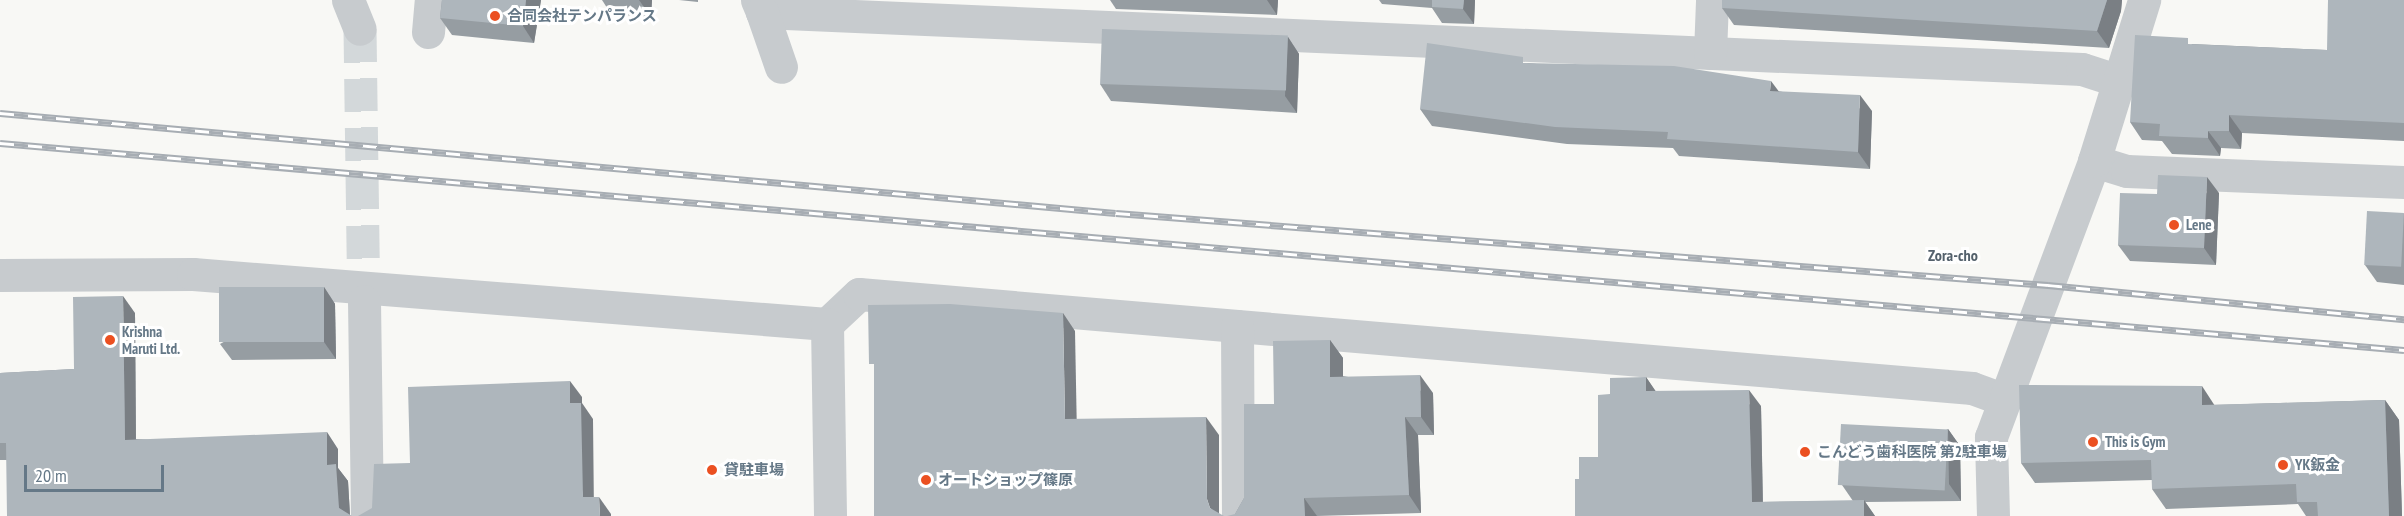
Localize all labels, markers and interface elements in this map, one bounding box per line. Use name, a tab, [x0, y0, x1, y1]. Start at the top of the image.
place label: 合同会社テンパランス	[507, 7, 657, 25]
marker: 合同会社テンパランス	[488, 9, 502, 23]
place label: Lene	[2186, 216, 2212, 234]
marker: Lene	[2167, 218, 2181, 232]
district label: Zora-cho	[1928, 245, 1978, 265]
place label: Krishna Maruti Ltd.	[122, 322, 180, 357]
marker: Krishna Maruti Ltd.	[103, 333, 117, 347]
place label: This is Gym	[2105, 433, 2166, 451]
marker: This is Gym	[2086, 435, 2100, 449]
place label: こんどう歯科医院 第2駐車場	[1817, 443, 2007, 461]
marker: こんどう歯科医院 第2駐車場	[1798, 445, 1812, 459]
scale bar	[27, 453, 166, 491]
place label: YK鈑金	[2295, 456, 2340, 474]
marker: YK鈑金	[2276, 458, 2290, 472]
place label: 貸駐車場	[724, 461, 784, 479]
marker: 貸駐車場	[705, 463, 719, 477]
text: 20 m	[35, 464, 67, 487]
place label: オートショップ篠原	[938, 471, 1073, 489]
marker: オートショップ篠原	[919, 473, 933, 487]

